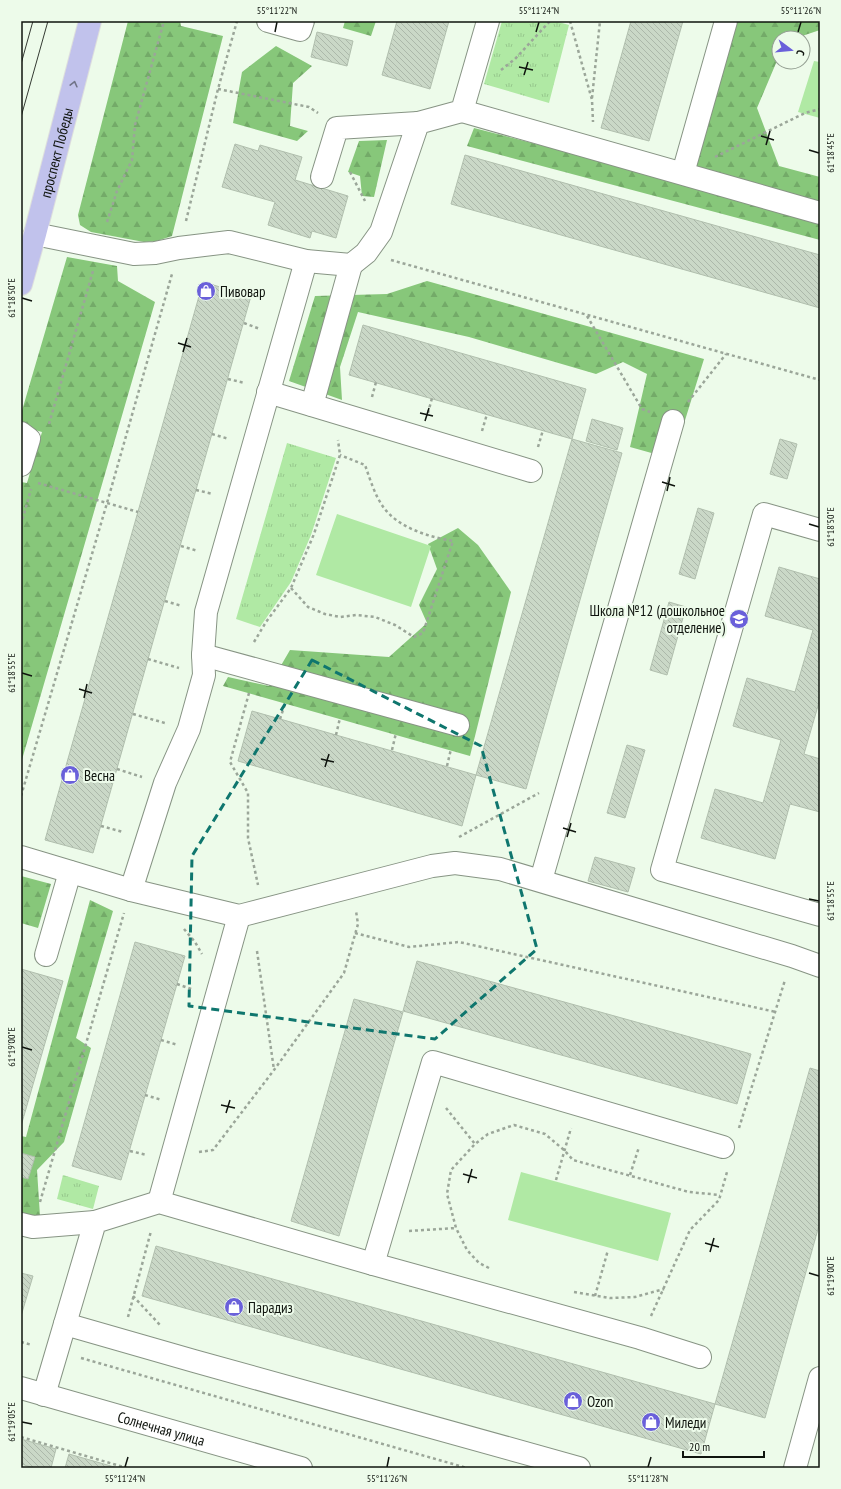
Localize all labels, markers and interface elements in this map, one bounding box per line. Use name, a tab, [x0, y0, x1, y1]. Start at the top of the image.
text: 55°11'22"N	[257, 4, 297, 17]
text: 55°11'24"N	[519, 4, 559, 17]
text: 55°11'26"N	[781, 4, 821, 17]
north arrow	[771, 30, 811, 70]
text: С	[793, 48, 808, 57]
one-way arrow	[70, 81, 78, 88]
street label: проспект Победы	[35, 105, 77, 200]
text: 61°18'45"E	[824, 133, 837, 173]
text: 61°18'50"E	[5, 278, 18, 318]
shop icon: Пивовар	[195, 280, 217, 302]
place label: Пивовар	[220, 282, 266, 301]
text: 61°18'50"E	[824, 507, 837, 547]
place label: Школа №12 (дошкольное отделение)	[589, 601, 725, 637]
school or university icon: Школа №12 (дошкольное отделение)	[728, 608, 750, 630]
text: 61°18'55"E	[5, 653, 18, 693]
shop icon: Весна	[59, 764, 81, 786]
place label: Весна	[84, 766, 115, 785]
text: 61°18'55"E	[824, 881, 837, 921]
text: 61°19'00"E	[5, 1027, 18, 1067]
text: 61°19'00"E	[824, 1256, 837, 1296]
shop icon: Парадиз	[223, 1296, 245, 1318]
place label: Парадиз	[248, 1298, 293, 1317]
shop icon: Ozon	[562, 1390, 584, 1412]
place label: Ozon	[587, 1392, 613, 1411]
text: 61°19'05"E	[5, 1402, 18, 1442]
street label: Солнечная улица	[116, 1407, 207, 1450]
shop icon: Миледи	[640, 1411, 662, 1433]
place label: Миледи	[665, 1413, 706, 1432]
scale bar	[683, 1433, 764, 1459]
text: 20 m	[689, 1439, 710, 1454]
text: 55°11'24"N	[105, 1472, 145, 1485]
text: 55°11'26"N	[367, 1472, 407, 1485]
text: 55°11'28"N	[628, 1472, 668, 1485]

